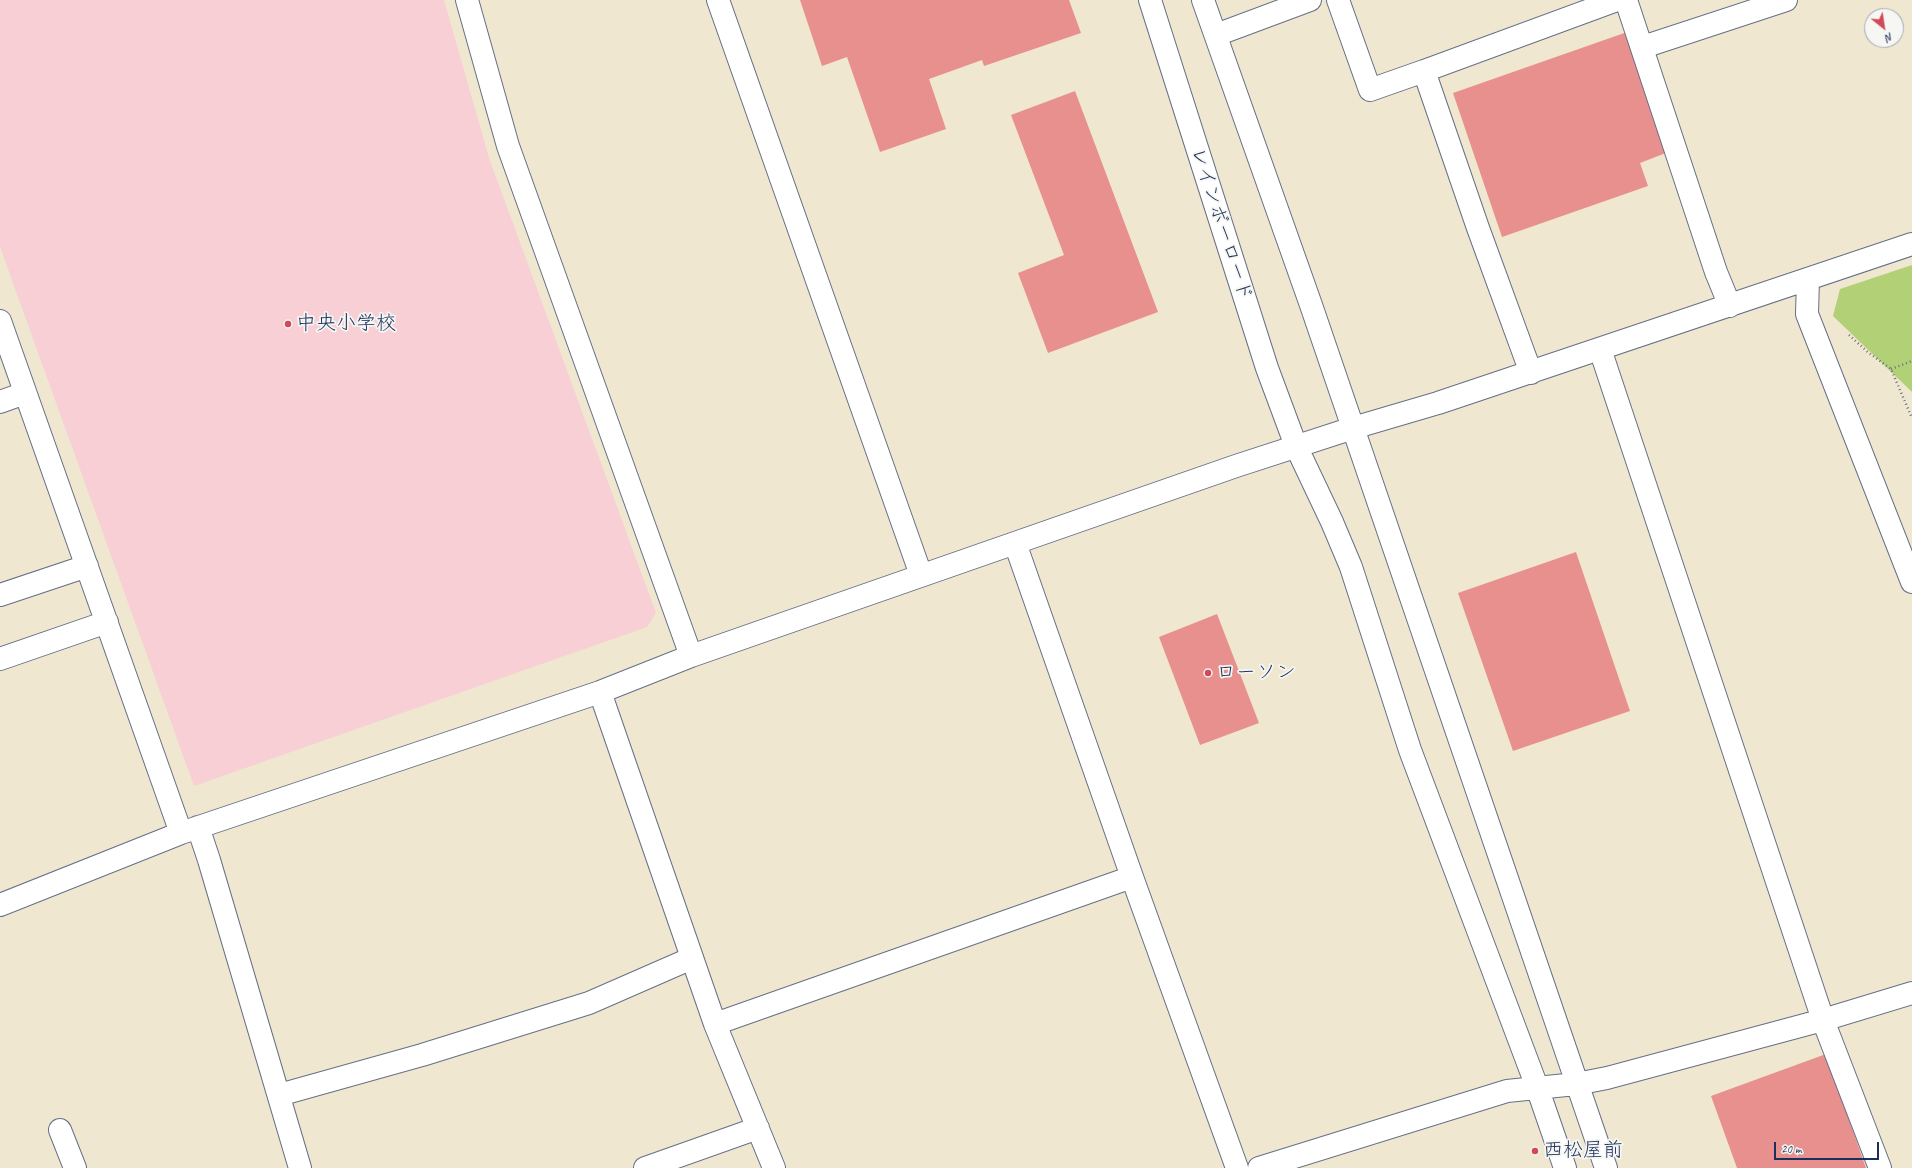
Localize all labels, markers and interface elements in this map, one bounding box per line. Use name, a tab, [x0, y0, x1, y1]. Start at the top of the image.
north arrow	[1864, 8, 1904, 48]
text: N	[1883, 30, 1896, 45]
street label: レインボーロード	[1185, 144, 1257, 304]
place label: 中央小学校	[296, 312, 396, 336]
marker: 中央小学校	[283, 319, 293, 329]
place label: ローソン	[1216, 661, 1296, 685]
marker: ローソン	[1203, 668, 1213, 678]
scale bar	[1776, 1134, 1881, 1160]
place label: 西松屋前	[1543, 1139, 1623, 1163]
text: 20 m	[1781, 1141, 1801, 1157]
marker: 西松屋前	[1530, 1146, 1540, 1156]

